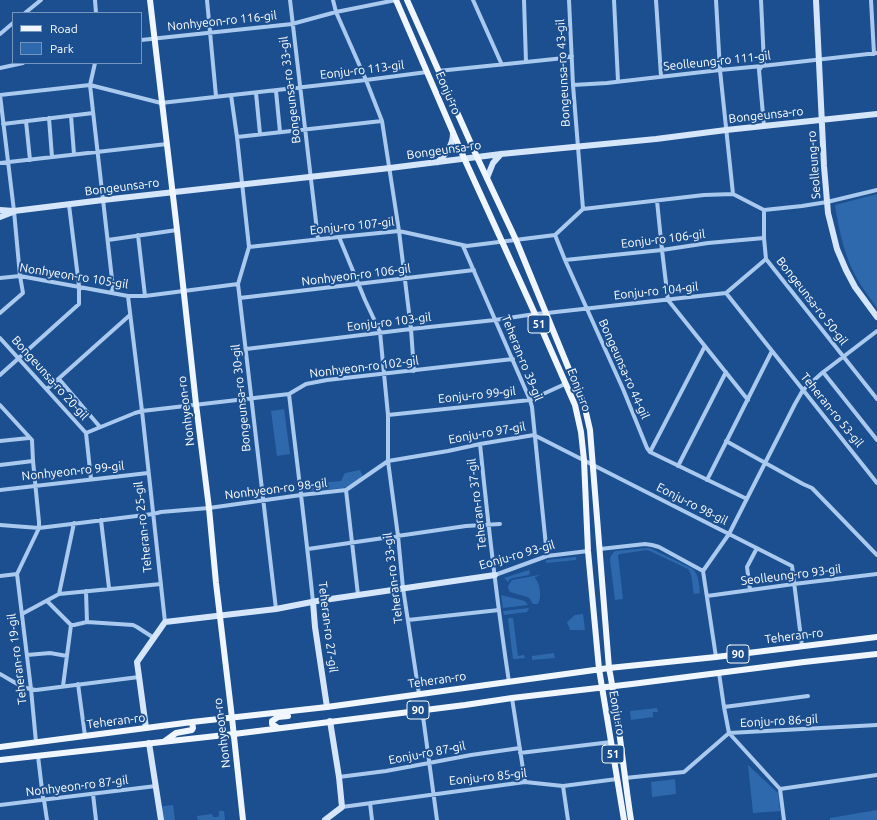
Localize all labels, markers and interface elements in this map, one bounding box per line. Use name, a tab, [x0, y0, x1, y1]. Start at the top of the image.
street label: Nonhyeon-ro 116-gil	[167, 8, 277, 34]
legend	[12, 12, 142, 64]
street label: Bongeunsa-ro 43-gil	[553, 19, 573, 127]
text: Road	[50, 22, 78, 35]
street label: Bongeunsa-ro 33-gil	[276, 36, 304, 144]
text: Park	[50, 42, 74, 55]
street label: Seolleung-ro 111-gil	[663, 48, 771, 74]
street label: Eonju-ro 113-gil	[319, 58, 405, 82]
street label: Eonju-ro	[433, 69, 463, 117]
street label: Bongeunsa-ro	[728, 104, 804, 126]
street label: Seolleung-ro	[804, 130, 824, 200]
street label: Bongeunsa-ro	[406, 138, 482, 162]
street label: Bongeunsa-ro	[84, 175, 160, 199]
street label: Eonju-ro 107-gil	[309, 214, 395, 238]
street label: Eonju-ro 106-gil	[620, 227, 706, 251]
street label: Bongeunsa-ro 50-gil	[773, 254, 851, 348]
street label: Nonhyeon-ro 105-gil	[19, 260, 129, 292]
street label: Nonhyeon-ro 106-gil	[301, 261, 411, 289]
street label: Eonju-ro 104-gil	[613, 279, 699, 303]
street label: Eonju-ro 103-gil	[346, 310, 432, 334]
street label: Teheran-ro 39-gil	[498, 313, 546, 403]
road number: 51	[528, 315, 550, 333]
street label: Bongeunsa-ro 44-gil	[595, 317, 653, 421]
street label: Bongeunsa-ro 20-gil	[9, 333, 91, 423]
street label: Bongeunsa-ro 30-gil	[228, 344, 254, 452]
street label: Nonhyeon-ro 102-gil	[309, 353, 419, 381]
street label: Eonju-ro	[564, 366, 594, 414]
street label: Teheran-ro 53-gil	[798, 370, 866, 450]
street label: Nonhyeon-ro	[175, 375, 197, 447]
street label: Eonju-ro 99-gil	[437, 384, 517, 406]
street label: Eonju-ro 97-gil	[447, 419, 527, 447]
street label: Nonhyeon-ro 99-gil	[21, 458, 125, 484]
street label: Teheran-ro 37-gil	[464, 458, 490, 550]
street label: Nonhyeon-ro 98-gil	[224, 476, 328, 502]
street label: Eonju-ro 98-gil	[654, 480, 730, 528]
street label: Teheran-ro 25-gil	[131, 481, 155, 573]
street label: Teheran-ro 33-gil	[380, 532, 406, 624]
street label: Eonju-ro 93-gil	[478, 537, 556, 573]
street label: Seolleung-ro 93-gil	[740, 562, 842, 588]
street label: Teheran-ro 27-gil	[315, 581, 341, 673]
street label: Teheran-ro 19-gil	[4, 613, 30, 705]
street label: Teheran-ro	[764, 625, 824, 647]
road number: 90	[727, 645, 749, 663]
street label: Teheran-ro	[407, 669, 467, 691]
street label: Eonju-ro	[606, 689, 628, 737]
street label: Nonhyeon-ro	[211, 697, 233, 769]
road number: 90	[407, 701, 429, 719]
street label: Teheran-ro	[86, 710, 146, 732]
street label: Eonju-ro 86-gil	[740, 712, 818, 730]
street label: Eonju-ro 87-gil	[387, 738, 467, 768]
road number: 51	[602, 745, 624, 763]
street label: Eonju-ro 85-gil	[448, 766, 528, 788]
street label: Nonhyeon-ro 87-gil	[25, 773, 129, 799]

